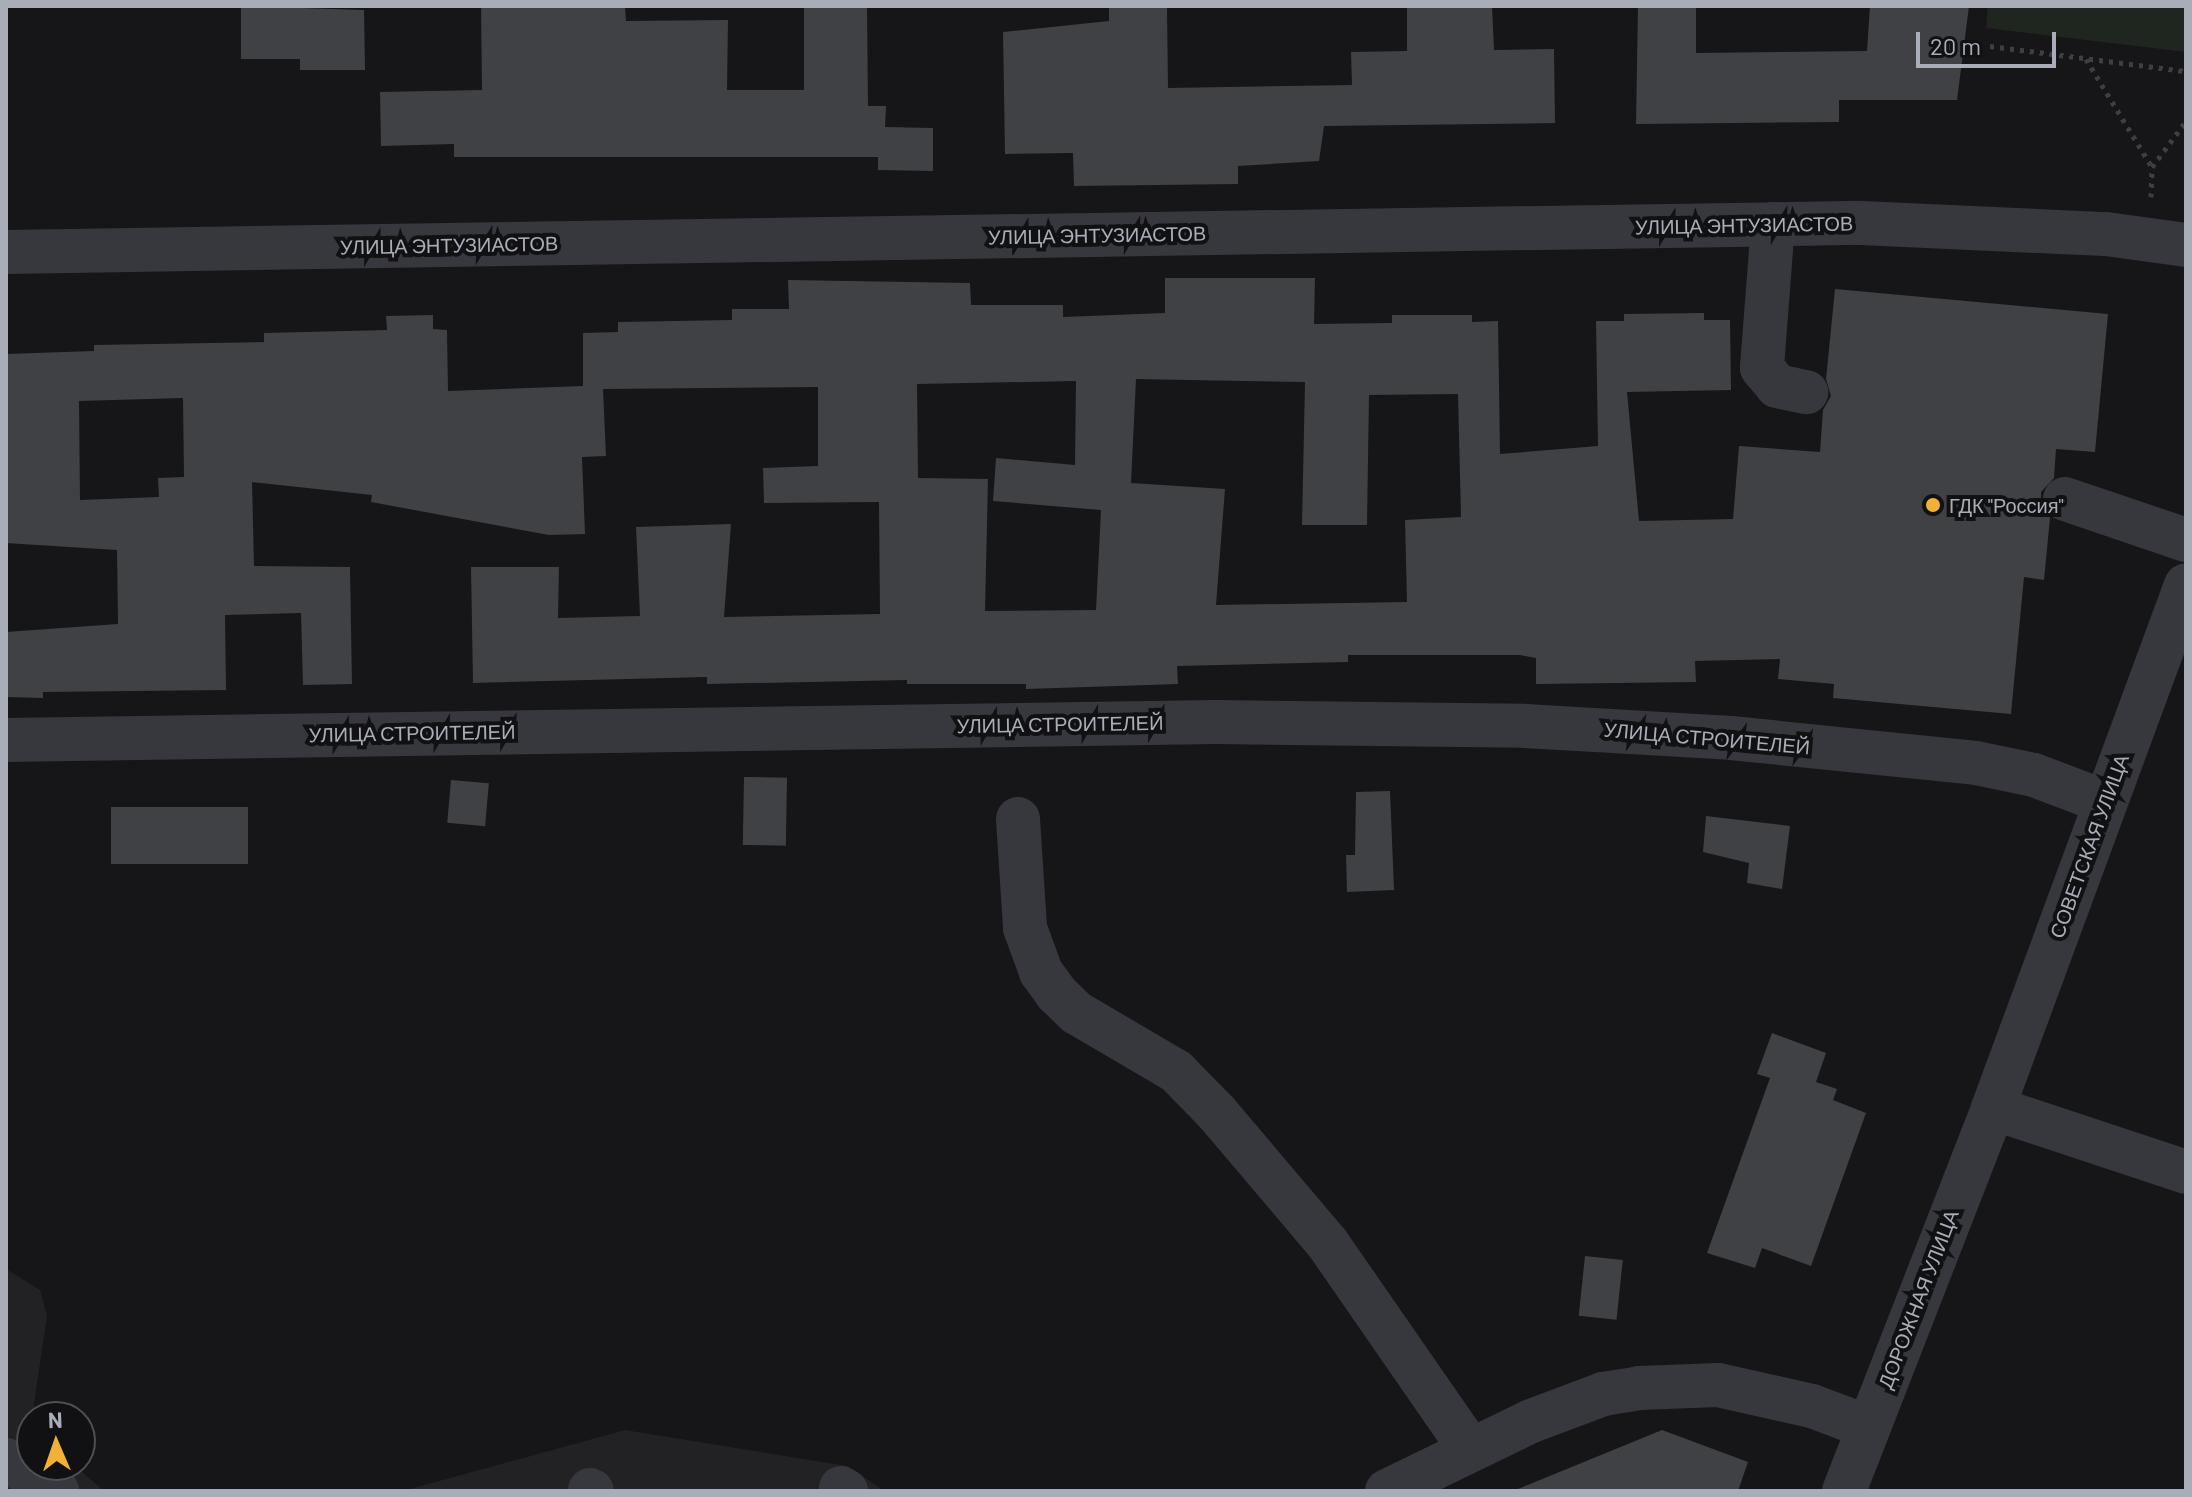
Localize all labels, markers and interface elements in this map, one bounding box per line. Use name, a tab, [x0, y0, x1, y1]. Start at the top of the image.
scale bar	[1920, 16, 2060, 66]
text: 20 m	[1930, 31, 1981, 60]
street label: УЛИЦА ЭНТУЗИАСТОВ	[1635, 211, 1853, 239]
street label: УЛИЦА ЭНТУЗИАСТОВ	[988, 221, 1206, 249]
street label: УЛИЦА ЭНТУЗИАСТОВ	[340, 231, 558, 259]
place label: ГДК "Россия"	[1949, 493, 2064, 517]
marker: ГДК "Россия"	[1924, 496, 1942, 514]
street label: УЛИЦА СТРОИТЕЛЕЙ	[956, 710, 1164, 738]
street label: УЛИЦА СТРОИТЕЛЕЙ	[1603, 717, 1811, 759]
street label: УЛИЦА СТРОИТЕЛЕЙ	[308, 719, 516, 747]
street label: СОВЕТСКАЯ УЛИЦА	[2045, 751, 2133, 941]
street label: ДОРОЖНАЯ УЛИЦА	[1873, 1206, 1963, 1392]
north arrow	[16, 1401, 96, 1481]
text: N	[47, 1406, 63, 1432]

